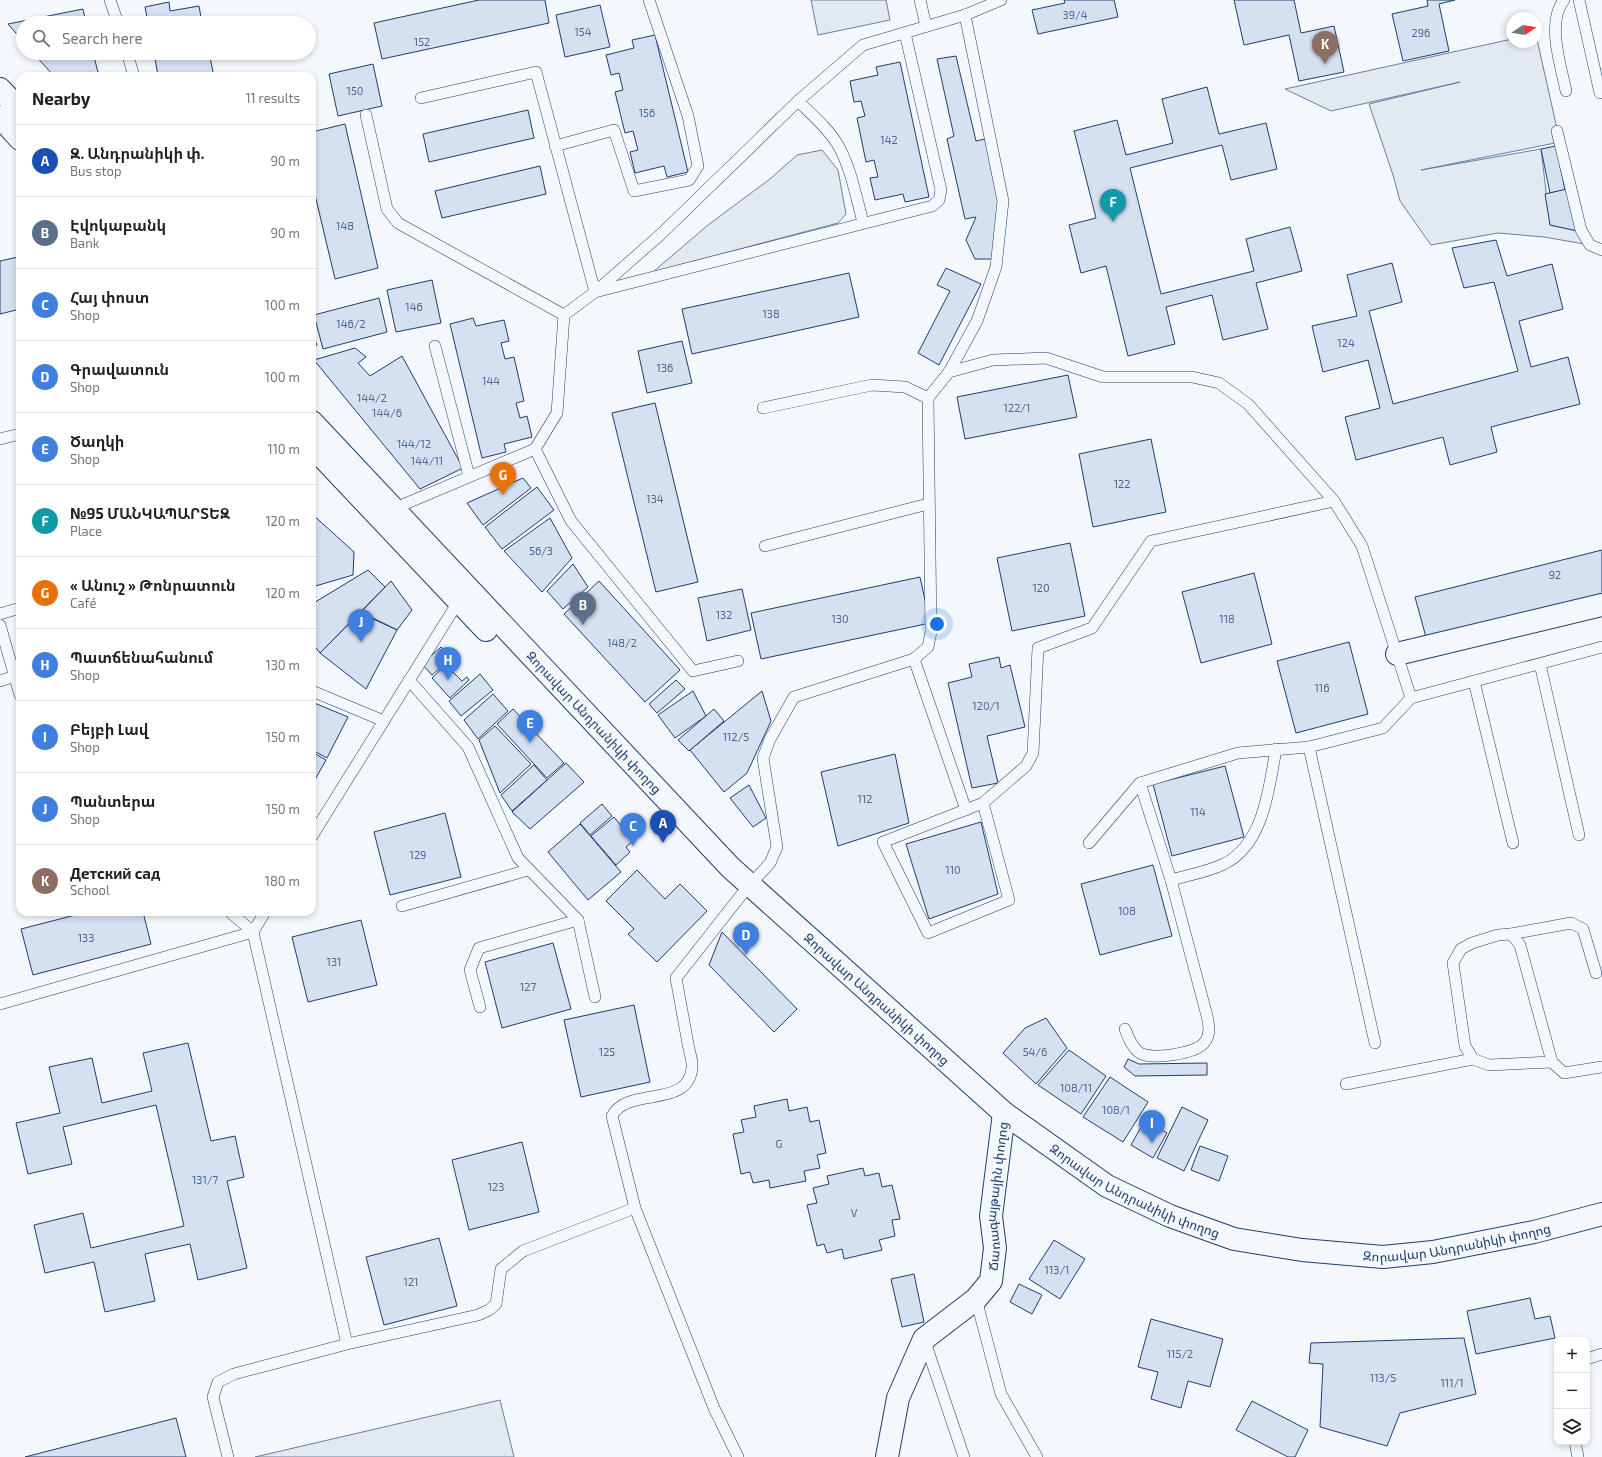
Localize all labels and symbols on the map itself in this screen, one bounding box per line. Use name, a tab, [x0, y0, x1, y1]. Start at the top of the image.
house number: 39/4	[1063, 8, 1088, 21]
north arrow	[1506, 12, 1542, 48]
house number: 154	[574, 25, 592, 38]
house number: 296	[1412, 26, 1430, 39]
pin: K	[1312, 31, 1338, 64]
house number: 152	[414, 35, 430, 48]
house number: 150	[347, 84, 363, 97]
house number: 156	[639, 106, 655, 119]
house number: 142	[880, 133, 898, 146]
pin: F	[1100, 189, 1126, 222]
house number: 148	[336, 219, 354, 232]
house number: 146	[405, 300, 423, 313]
house number: 138	[762, 307, 780, 320]
house number: 146/2	[336, 317, 366, 330]
house number: 124	[1337, 336, 1355, 349]
house number: 136	[657, 361, 673, 374]
house number: 144	[482, 374, 500, 387]
house number: 144/2	[357, 391, 387, 404]
house number: 122/1	[1004, 401, 1030, 414]
house number: 144/6	[372, 406, 402, 419]
house number: 144/12	[397, 437, 431, 450]
house number: 144/11	[411, 454, 443, 467]
pin: G	[490, 462, 516, 495]
house number: 122	[1114, 477, 1130, 490]
house number: 134	[646, 492, 664, 505]
house number: 56/3	[529, 544, 553, 557]
house number: 92	[1549, 568, 1561, 581]
house number: 120	[1032, 581, 1050, 594]
pin: B	[570, 592, 596, 625]
house number: 132	[716, 608, 732, 621]
pin: J	[348, 609, 374, 642]
house number: 130	[831, 612, 849, 625]
house number: 118	[1219, 612, 1235, 625]
your location	[927, 614, 947, 634]
house number: 148/2	[607, 636, 637, 649]
pin: H	[435, 647, 461, 680]
street label: Զորավար Անդրանիկի փողոց	[523, 647, 665, 797]
house number: 116	[1314, 681, 1330, 694]
house number: 120/1	[972, 699, 1000, 712]
pin: E	[517, 710, 543, 743]
house number: 112/5	[723, 730, 749, 743]
house number: 112	[858, 792, 872, 805]
house number: 114	[1190, 805, 1206, 818]
pin: A	[650, 810, 676, 843]
pin: C	[620, 813, 646, 846]
house number: 129	[410, 848, 426, 861]
house number: 110	[945, 863, 961, 876]
house number: 108	[1118, 904, 1136, 917]
pin: D	[733, 922, 759, 955]
street label: Զորավար Անդրանիկի փողոց	[801, 929, 953, 1068]
house number: 133	[78, 931, 94, 944]
house number: 131	[327, 955, 341, 968]
house number: 127	[520, 980, 536, 993]
house number: 125	[599, 1045, 615, 1058]
house number: 54/6	[1023, 1045, 1047, 1058]
house number: 108/11	[1060, 1081, 1092, 1094]
house number: 108/1	[1102, 1103, 1130, 1116]
pin: I	[1139, 1110, 1165, 1143]
street label: Ճառագայթային փողոց	[982, 1121, 1011, 1272]
house number: G	[776, 1137, 783, 1150]
street label: Զորավար Անդրանիկի փողոց	[1047, 1140, 1222, 1241]
house number: 131/7	[192, 1173, 218, 1186]
house number: 123	[488, 1180, 504, 1193]
house number: V	[851, 1206, 858, 1219]
street label: Զորավար Անդրանիկի փողոց	[1362, 1220, 1552, 1265]
house number: 113/1	[1045, 1263, 1069, 1276]
house number: 121	[404, 1275, 418, 1288]
house number: 115/2	[1167, 1347, 1193, 1360]
house number: 113/5	[1370, 1371, 1396, 1384]
house number: 111/1	[1440, 1376, 1464, 1389]

